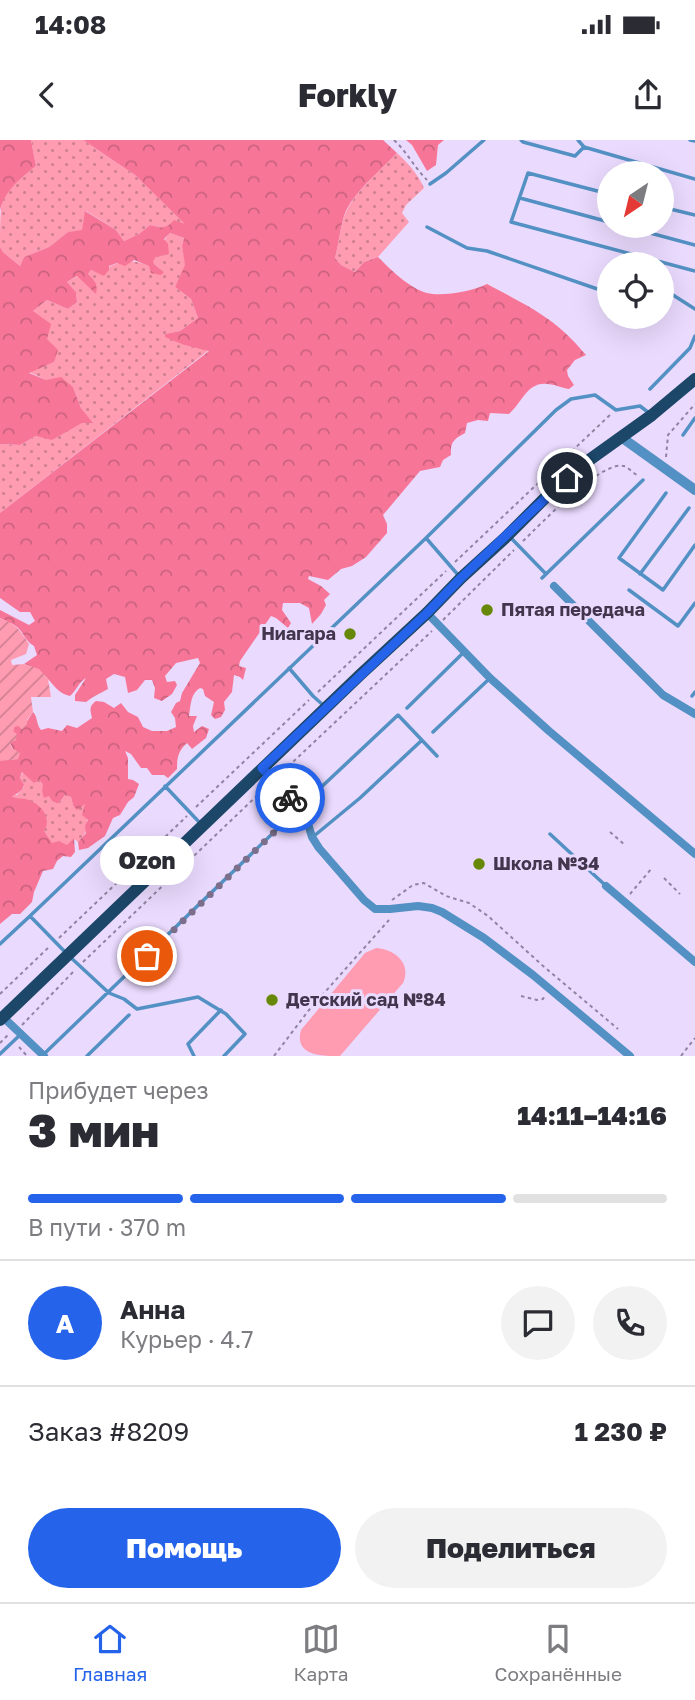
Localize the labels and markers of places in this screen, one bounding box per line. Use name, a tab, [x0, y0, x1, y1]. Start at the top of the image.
pin	[537, 448, 597, 508]
place label: Пятая передача	[501, 598, 645, 620]
marker: Пятая передача	[479, 602, 495, 618]
place label: Ниагара	[261, 622, 336, 644]
marker: Ниагара	[342, 626, 358, 642]
callout: Ozon	[100, 837, 194, 886]
place label: Школа №34	[493, 852, 600, 874]
marker: Школа №34	[471, 856, 487, 872]
pin	[117, 926, 177, 986]
place label: Детский сад №84	[286, 988, 446, 1010]
marker: Детский сад №84	[264, 992, 280, 1008]

